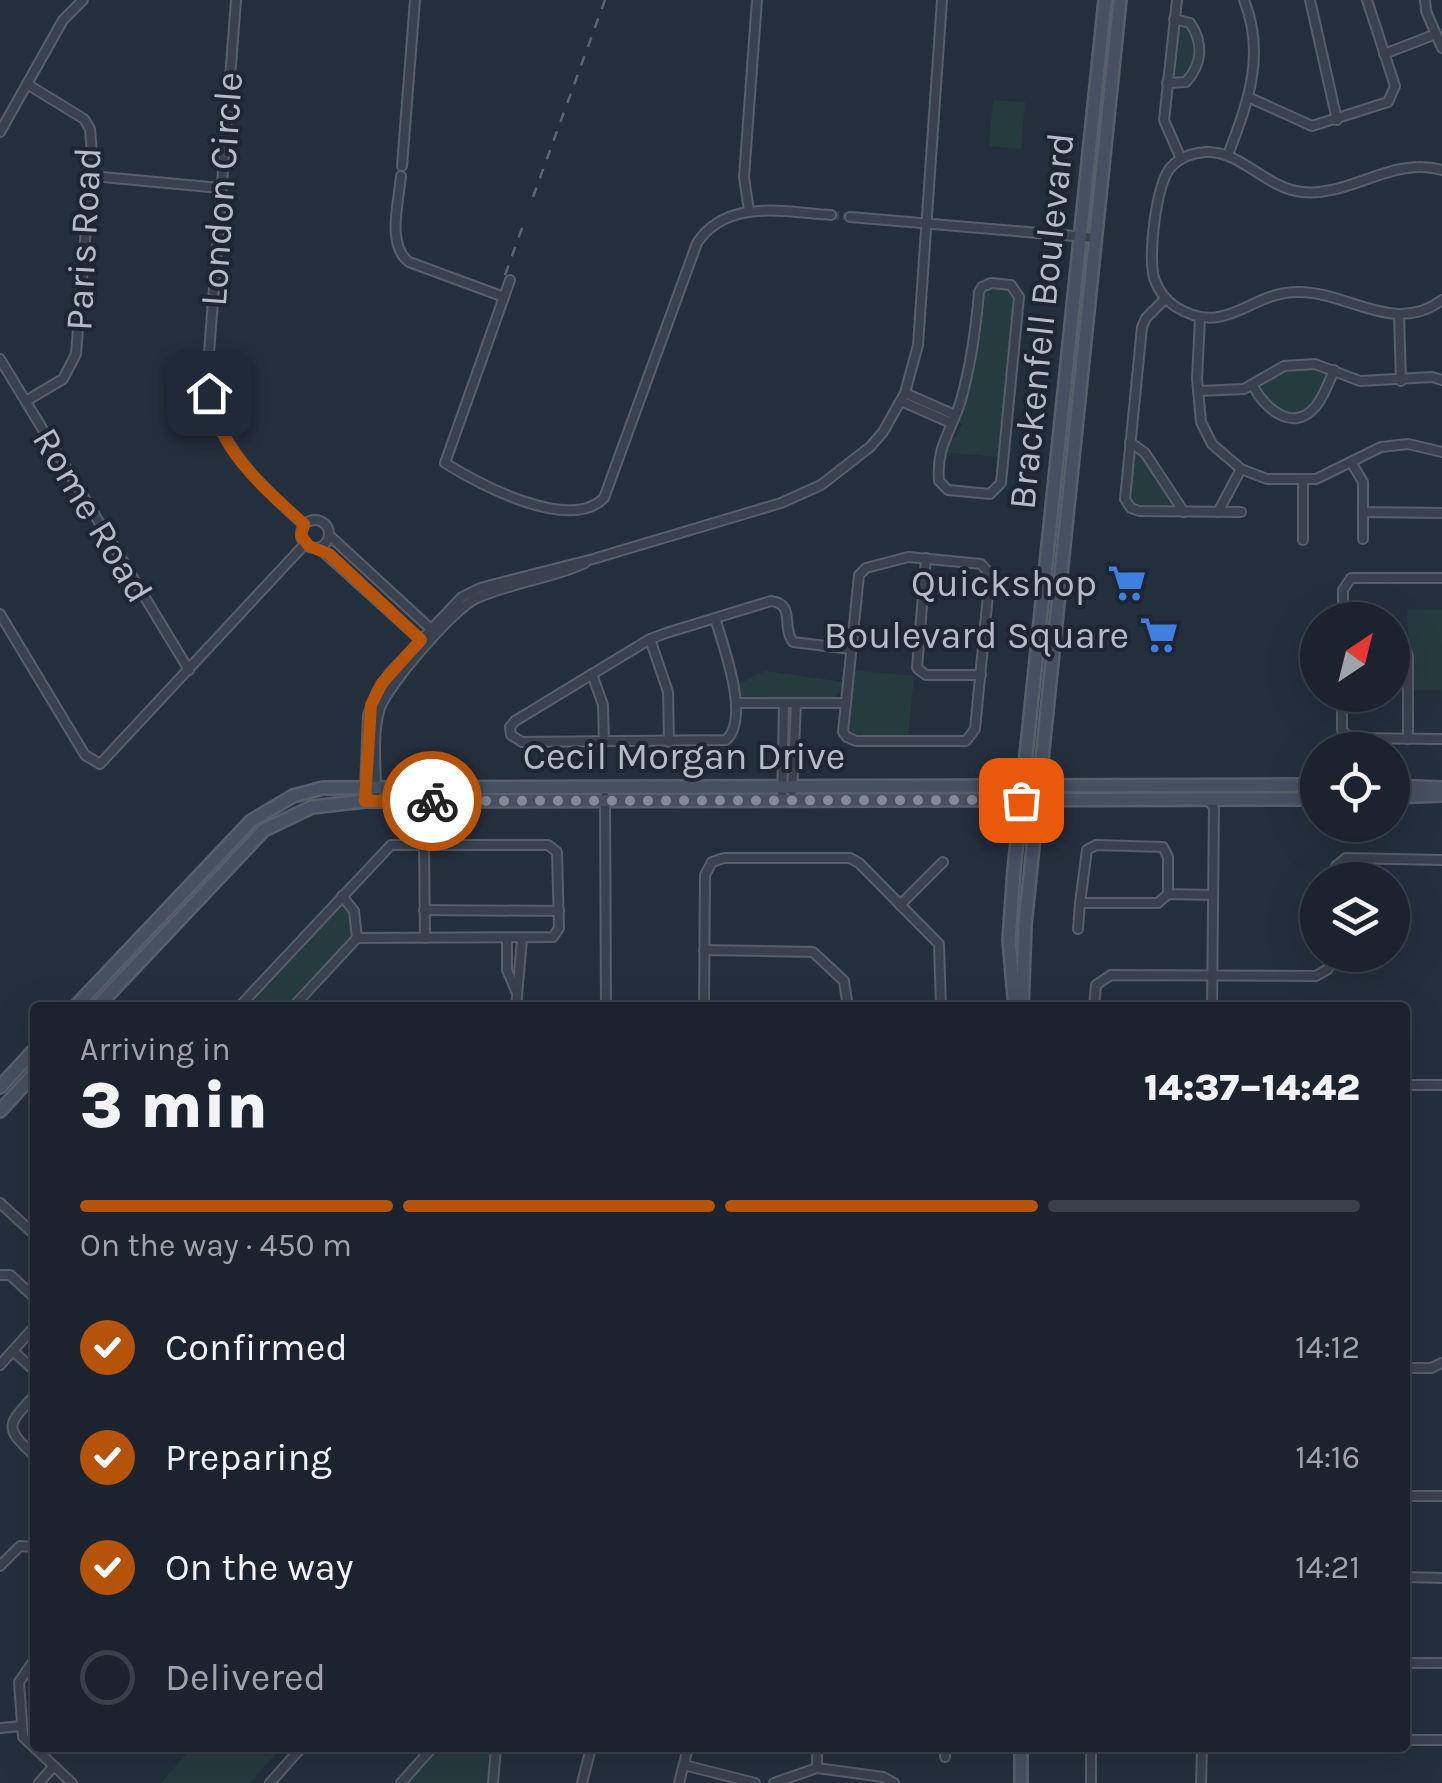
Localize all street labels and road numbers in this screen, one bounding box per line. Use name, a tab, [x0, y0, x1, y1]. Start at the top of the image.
street label: London Circle	[191, 70, 252, 308]
street label: Brackenfell Boulevard	[999, 131, 1084, 512]
street label: Paris Road	[56, 146, 111, 332]
street label: Rome Road	[23, 420, 162, 611]
street label: Cecil Morgan Drive	[523, 734, 845, 779]

